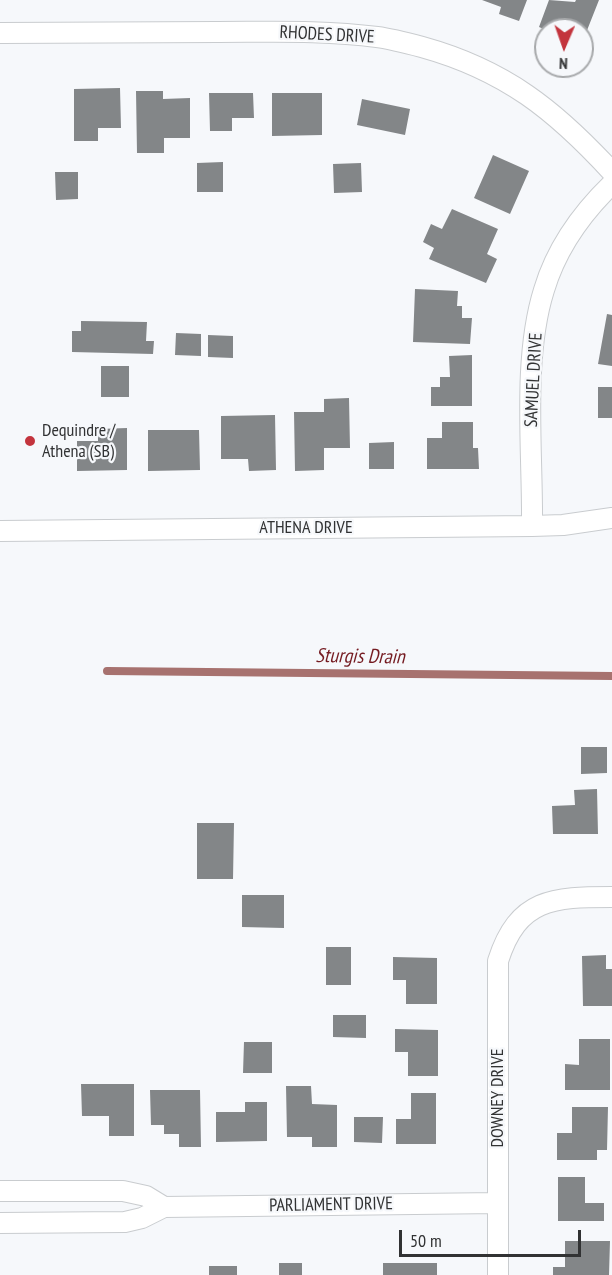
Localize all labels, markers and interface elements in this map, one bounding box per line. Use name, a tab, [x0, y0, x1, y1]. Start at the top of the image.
north arrow	[534, 18, 594, 78]
street label: RHODES DRIVE	[279, 22, 375, 48]
text: N	[559, 54, 568, 74]
street label: SAMUEL DRIVE	[521, 332, 547, 428]
place label: Dequindre / Athena (SB)	[42, 420, 115, 462]
marker: Dequindre / Athena (SB)	[23, 434, 37, 448]
street label: ATHENA DRIVE	[259, 517, 353, 539]
water label: Sturgis Drain	[315, 644, 405, 670]
street label: DOWNEY DRIVE	[487, 1049, 509, 1147]
street label: PARLIAMENT DRIVE	[269, 1193, 393, 1217]
scale bar	[402, 1218, 584, 1256]
text: 50 m	[410, 1229, 442, 1252]

